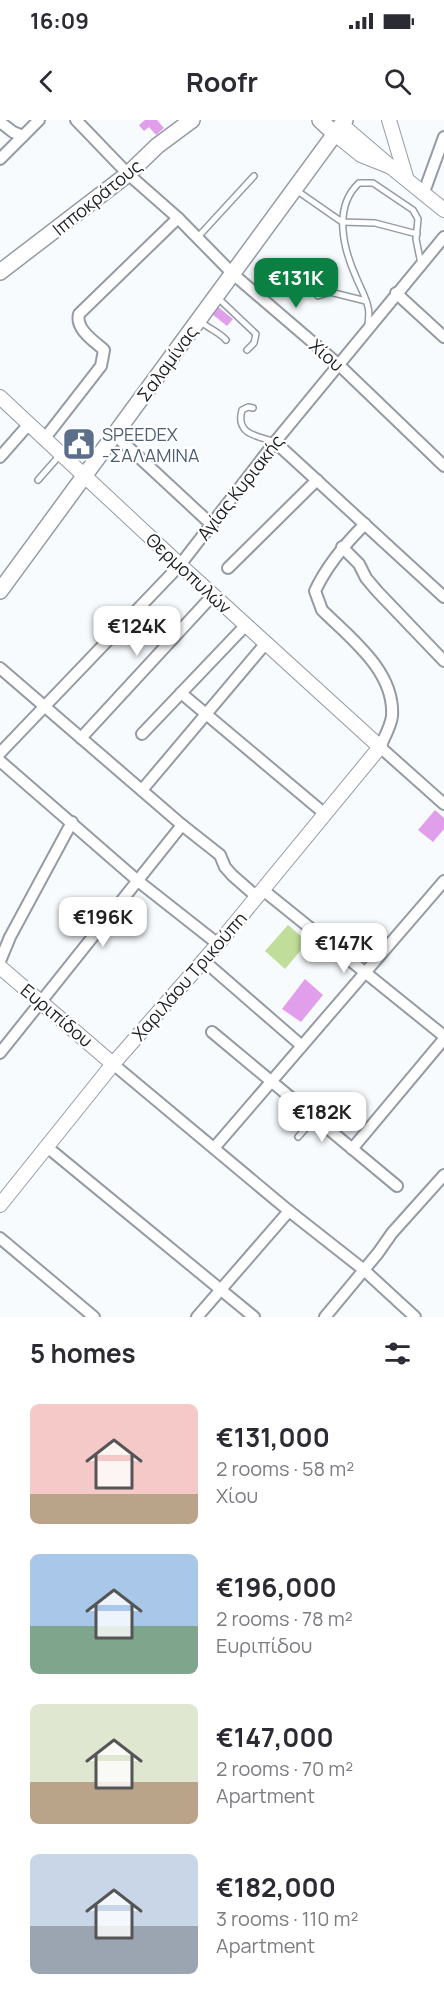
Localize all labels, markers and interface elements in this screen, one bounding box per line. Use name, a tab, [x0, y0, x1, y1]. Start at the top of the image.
text: 16:09	[30, 6, 89, 36]
text: Roofr	[186, 63, 258, 100]
icon: back	[30, 65, 63, 98]
icon: search	[381, 65, 414, 98]
street label: Ιπποκράτους	[47, 153, 147, 241]
pin: €131K	[254, 258, 338, 309]
text: €131K	[268, 264, 324, 291]
street label: Σαλαμίνας	[131, 320, 203, 406]
street label: Χίου	[305, 334, 349, 376]
place label: SPEEDEX -ΣΑΛΑΜΙΝΑ	[102, 422, 200, 467]
public building icon: SPEEDEX -ΣΑΛΑΜΙΝΑ	[61, 426, 97, 462]
street label: Αγίας Κυριακής	[191, 429, 289, 545]
street label: Θερμοπυλών	[141, 527, 237, 619]
pin: €124K	[95, 606, 179, 657]
text: €124K	[107, 612, 167, 639]
pin: €196K	[61, 897, 145, 948]
text: €196K	[73, 903, 133, 930]
street label: Χαριλάου Τρικούπη	[126, 906, 252, 1046]
pin: €147K	[302, 923, 386, 974]
text: €147K	[315, 929, 373, 956]
street label: Ευριπίδου	[16, 978, 98, 1052]
pin: €182K	[280, 1092, 364, 1143]
text: €182K	[292, 1098, 352, 1125]
text: 5 homes	[30, 1335, 136, 1371]
icon: filters	[381, 1337, 414, 1370]
text: €131,000	[216, 1419, 330, 1455]
icon: home	[78, 1428, 150, 1500]
text: 2 rooms · 58 m²	[216, 1455, 354, 1482]
text: Χίου	[216, 1482, 258, 1509]
text: €196,000	[216, 1569, 337, 1605]
icon: home	[78, 1578, 150, 1650]
text: 2 rooms · 78 m²	[216, 1605, 353, 1632]
text: Ευριπίδου	[216, 1632, 312, 1659]
text: €147,000	[216, 1719, 334, 1755]
icon: home	[78, 1728, 150, 1800]
text: 2 rooms · 70 m²	[216, 1755, 353, 1782]
text: Apartment	[216, 1782, 315, 1809]
text: €182,000	[216, 1869, 336, 1905]
icon: home	[78, 1878, 150, 1950]
text: 3 rooms · 110 m²	[216, 1905, 358, 1932]
text: Apartment	[216, 1932, 315, 1959]

